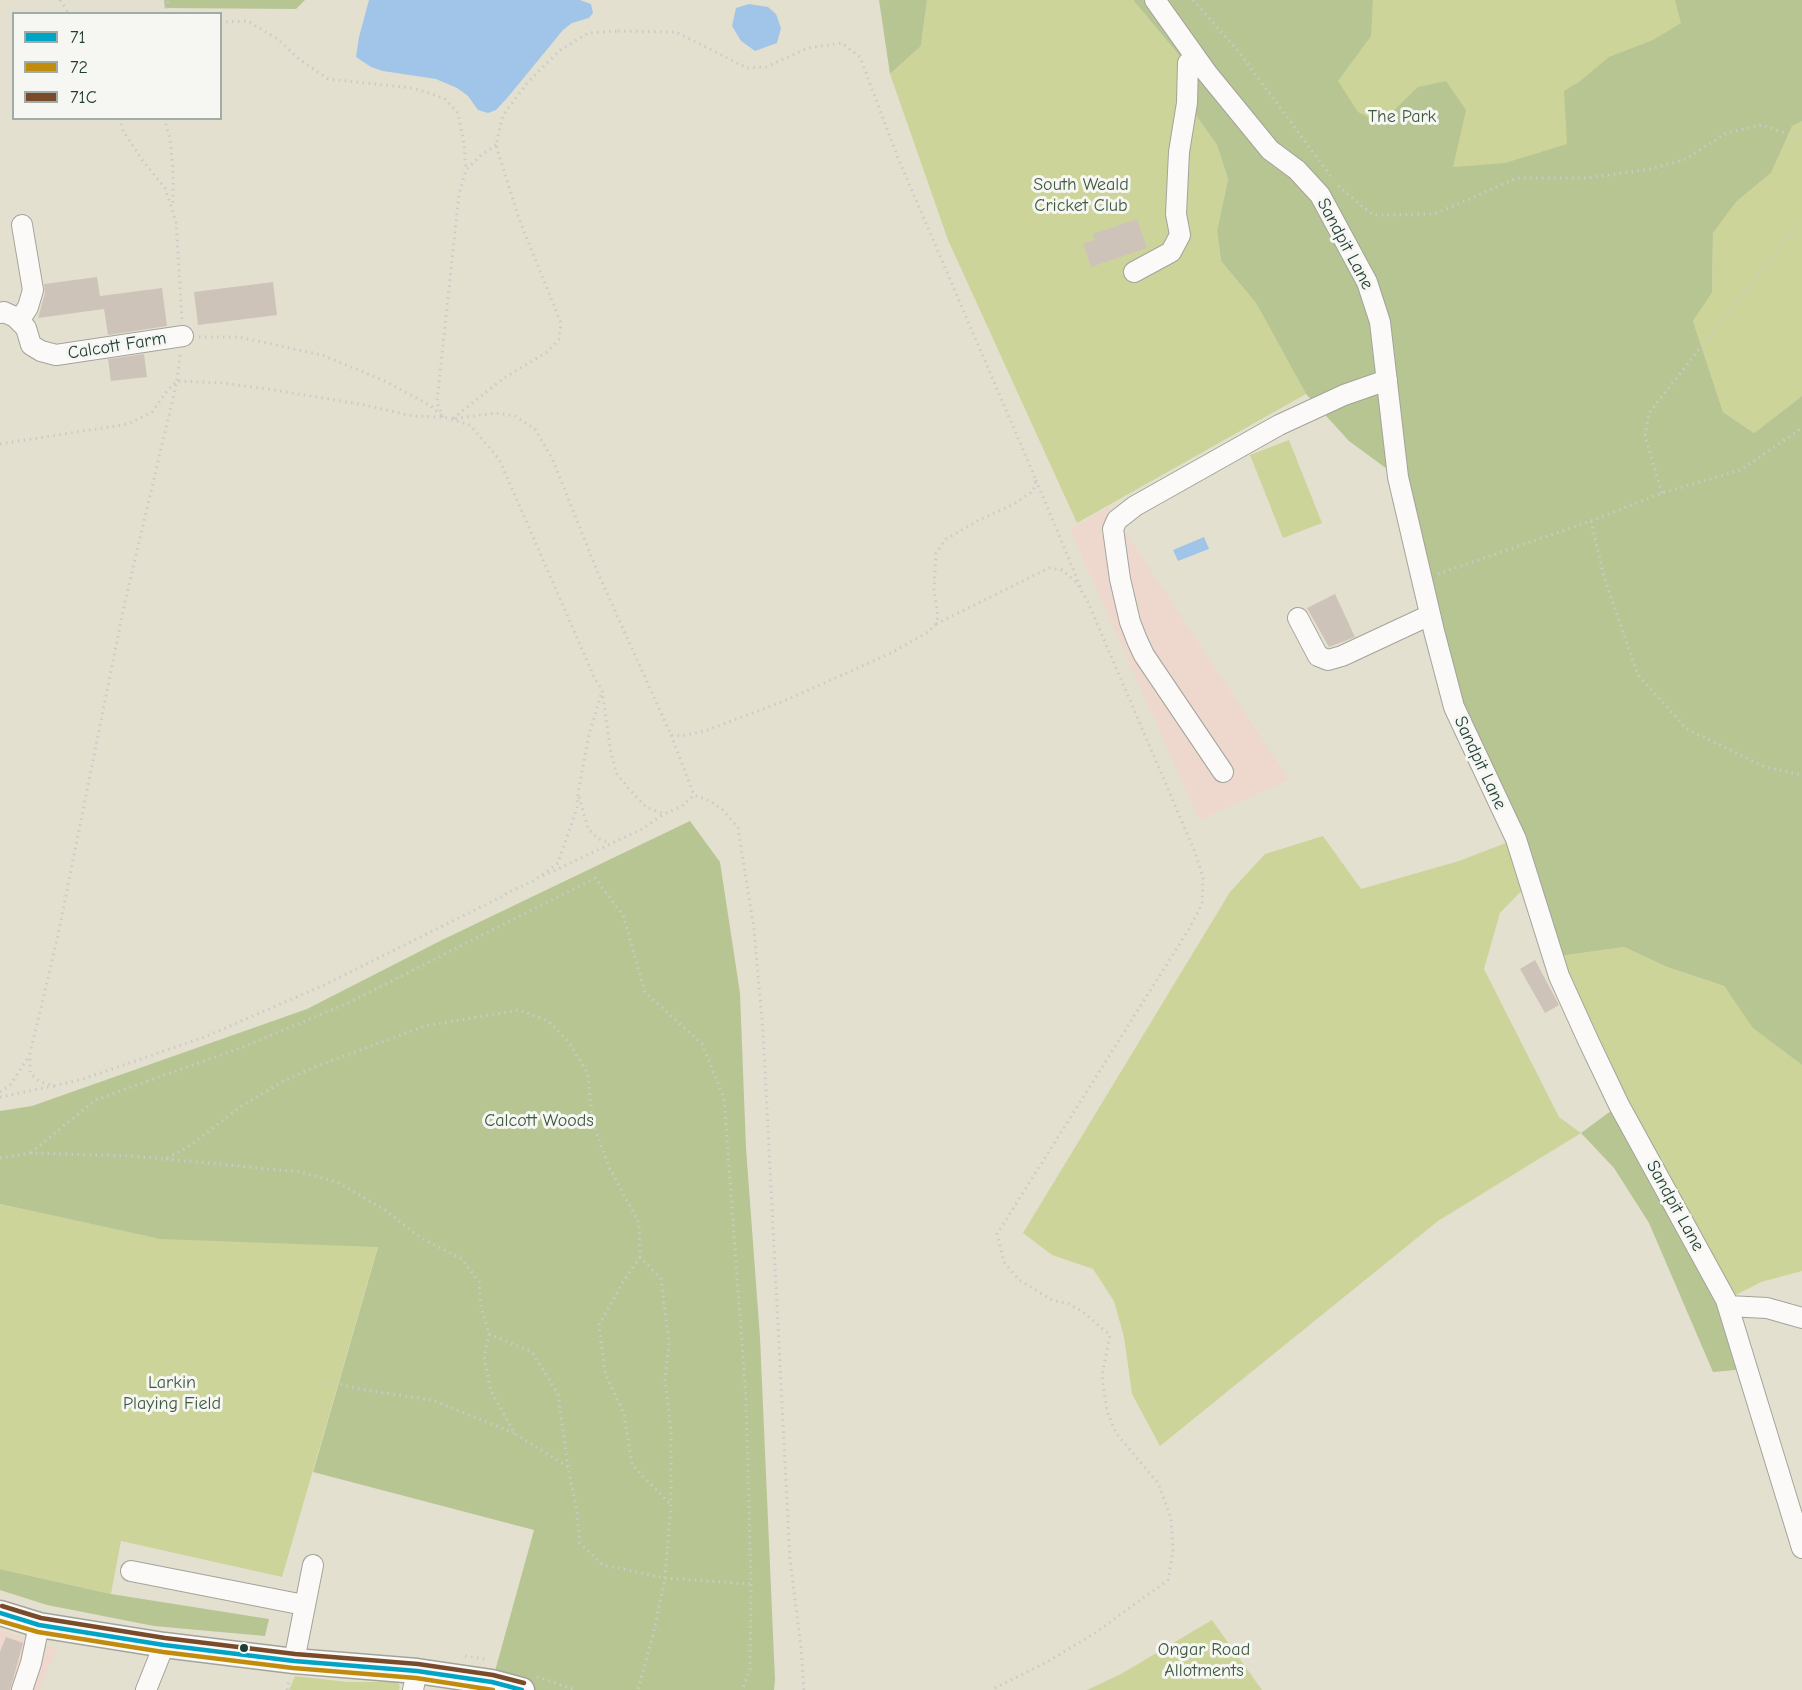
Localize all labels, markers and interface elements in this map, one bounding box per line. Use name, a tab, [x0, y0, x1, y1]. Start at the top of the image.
legend	[12, 12, 222, 120]
text: 71	[70, 27, 86, 48]
text: 72	[70, 57, 88, 78]
text: 71C	[70, 87, 97, 108]
park label: The Park	[1368, 106, 1436, 128]
park label: South Weald Cricket Club	[1033, 174, 1129, 216]
street label: Sandpit Lane	[1312, 195, 1378, 293]
street label: Calcott Farm	[66, 328, 168, 364]
street label: Sandpit Lane	[1449, 713, 1511, 813]
park label: Calcott Woods	[484, 1110, 594, 1132]
street label: Sandpit Lane	[1641, 1157, 1709, 1255]
park label: Larkin Playing Field	[123, 1372, 221, 1414]
park label: Ongar Road Allotments	[1158, 1639, 1250, 1682]
unlabelled marker	[238, 1642, 250, 1654]

